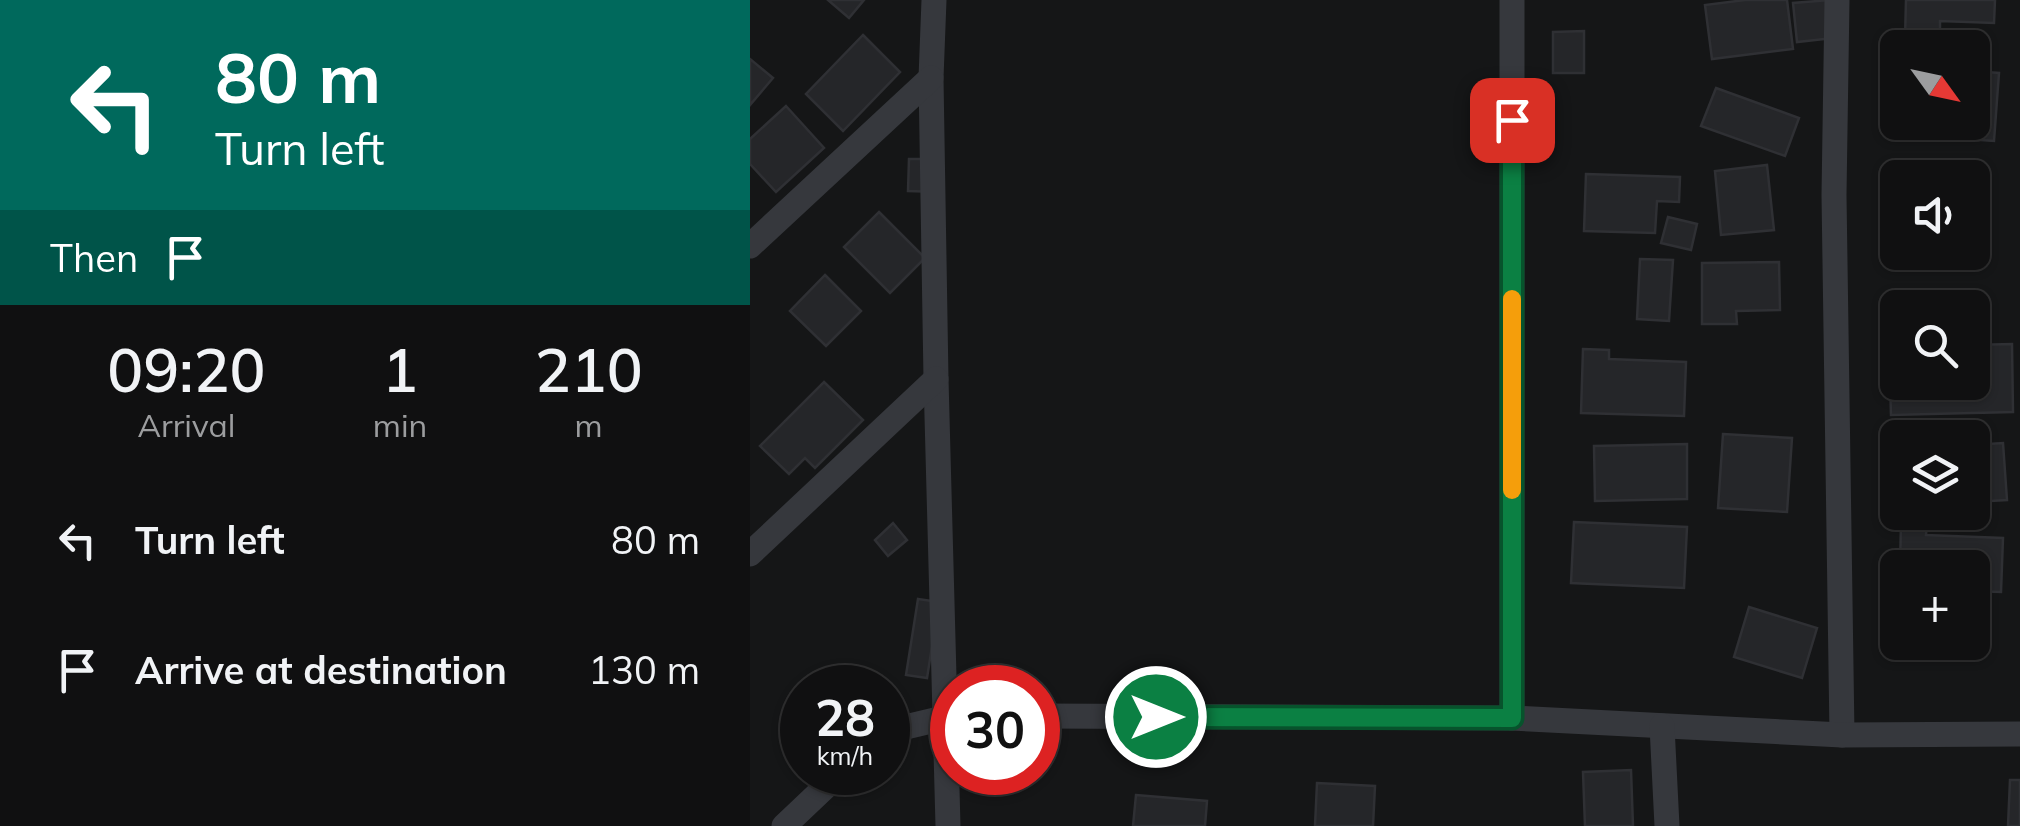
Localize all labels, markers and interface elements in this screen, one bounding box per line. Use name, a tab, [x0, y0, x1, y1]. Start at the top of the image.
north arrow	[1880, 30, 1990, 140]
map controls	[1880, 30, 1990, 660]
text: 80 m	[215, 33, 381, 121]
icon: left	[50, 40, 180, 170]
pin	[1470, 78, 1555, 163]
icon: arrive	[1485, 93, 1540, 148]
text: Turn left	[215, 120, 384, 176]
button: sound	[1880, 160, 1990, 270]
icon: arrive	[158, 230, 213, 285]
text: Then	[50, 234, 138, 282]
button: search	[1880, 290, 1990, 400]
text: 09:20	[107, 332, 266, 407]
text: 1	[382, 332, 418, 407]
text: 210	[535, 332, 643, 407]
text: Arrival	[138, 405, 235, 445]
text: min	[373, 405, 427, 445]
text: m	[575, 405, 603, 445]
button: layers	[1880, 420, 1990, 530]
icon: left	[50, 513, 105, 568]
text: Turn left	[135, 516, 285, 564]
text: 80 m	[611, 516, 700, 564]
button: +	[1880, 550, 1990, 660]
icon: arrive	[50, 643, 105, 698]
text: Arrive at destination	[135, 646, 507, 694]
text: 130 m	[588, 646, 700, 694]
speed limit sign: 30	[930, 665, 1060, 795]
position arrow	[1104, 665, 1208, 769]
text: 28	[815, 686, 875, 749]
text: km/h	[817, 740, 873, 771]

